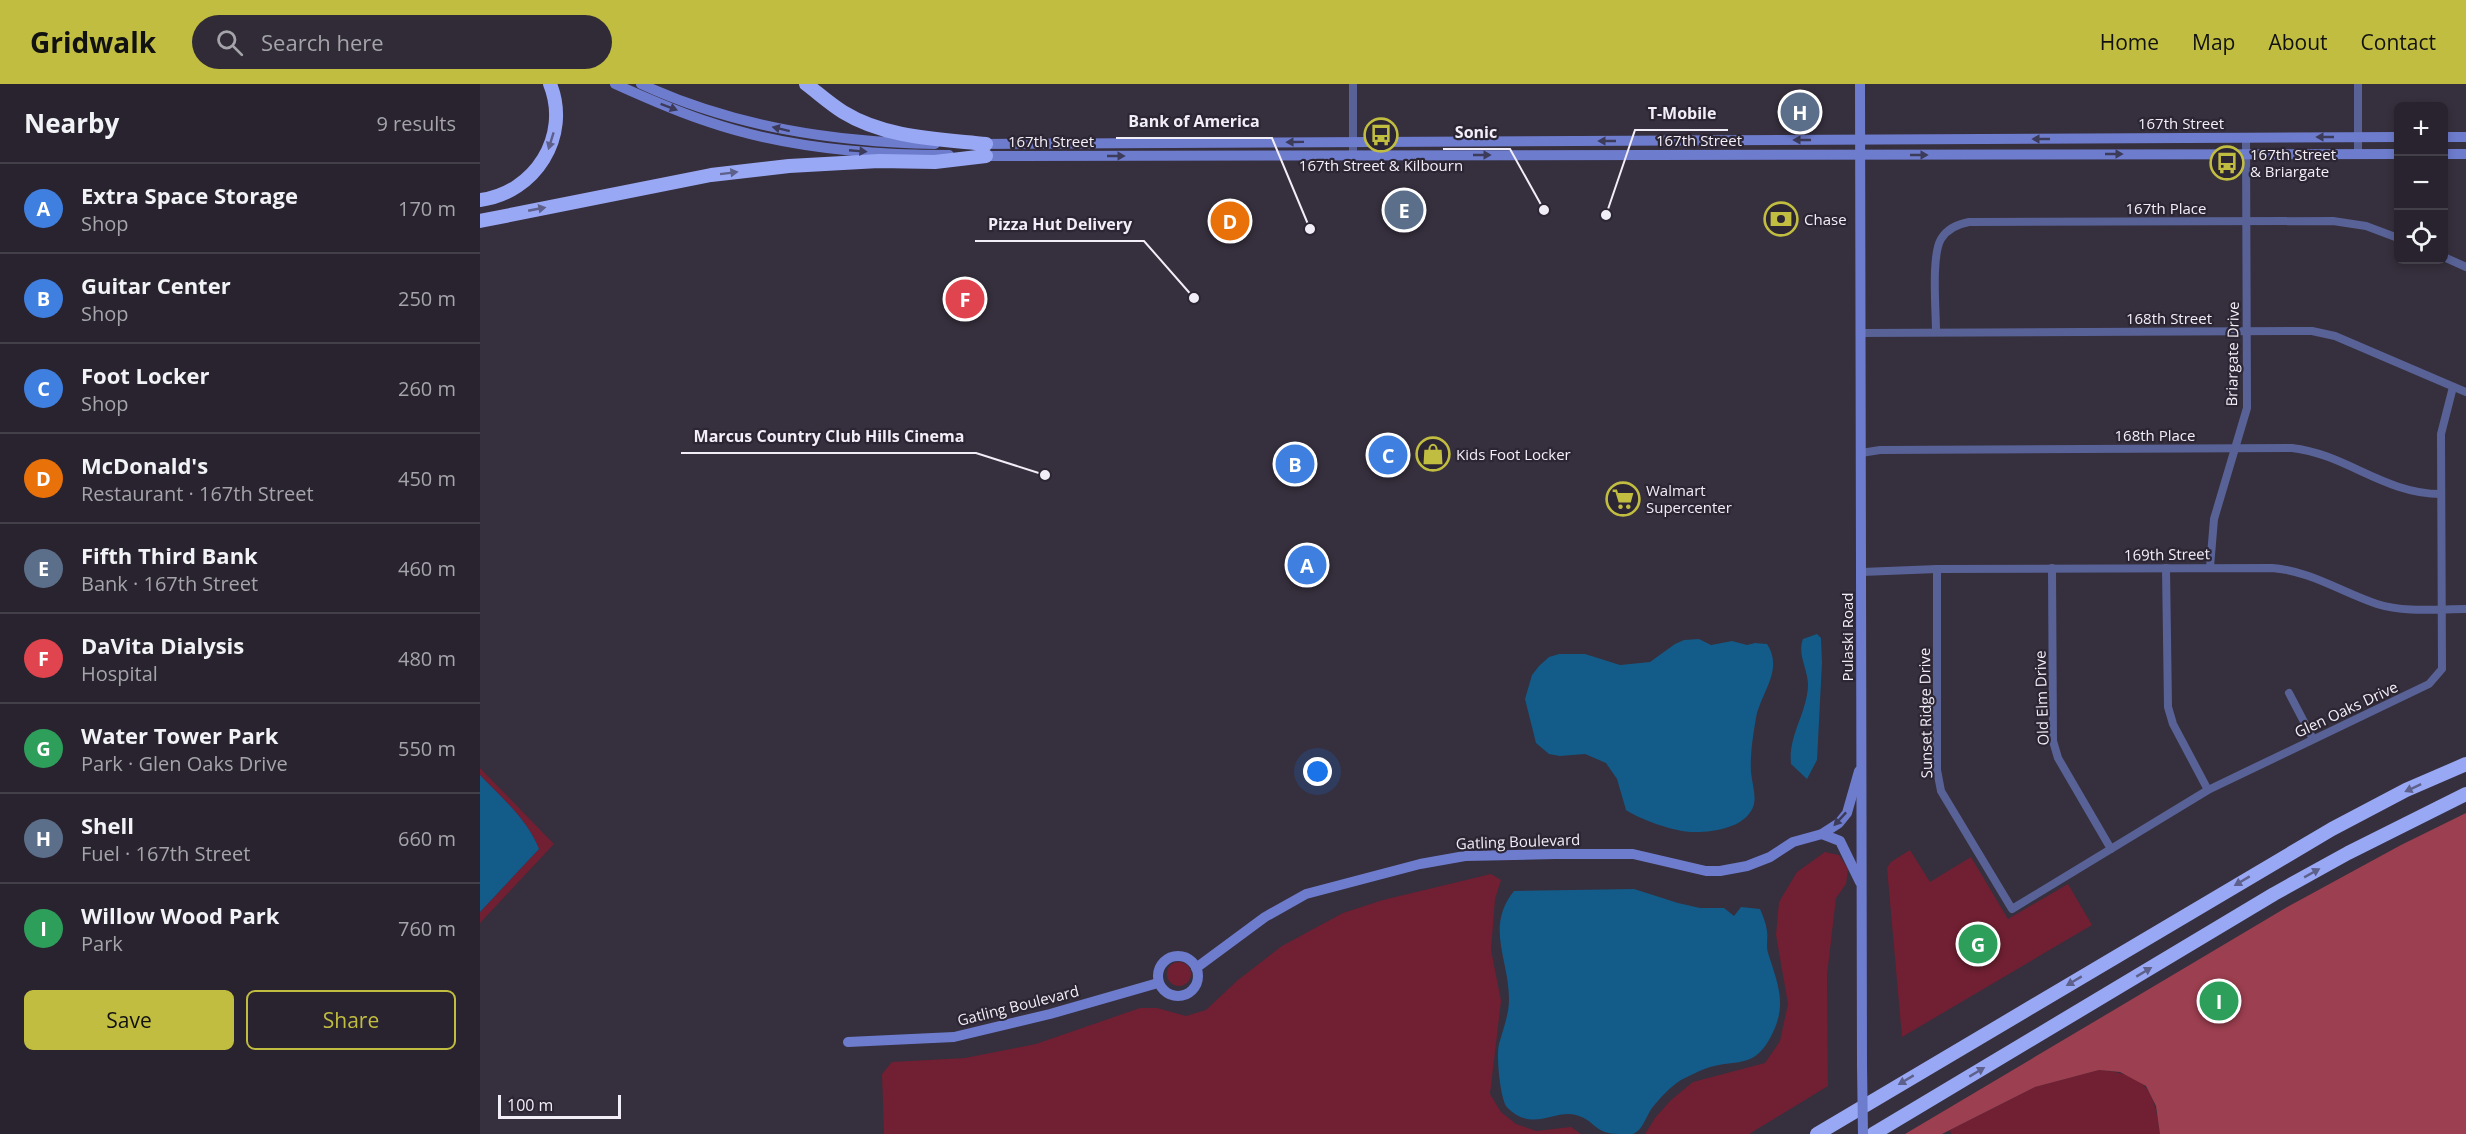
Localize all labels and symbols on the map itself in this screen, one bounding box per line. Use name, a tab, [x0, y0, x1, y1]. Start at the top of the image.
pin: H	[1780, 90, 1820, 135]
callout: T-Mobile	[1635, 96, 1728, 130]
text: T-Mobile	[1648, 102, 1716, 124]
one-way arrow	[660, 103, 678, 113]
callout: Bank of America	[1116, 104, 1272, 138]
text: Bank of America	[1128, 110, 1260, 132]
street label: 167th Street	[2138, 113, 2224, 133]
callout: Sonic	[1443, 115, 1510, 149]
bus stop icon: 167th Street & Kilbourn	[1363, 117, 1399, 153]
text: Sonic	[1455, 121, 1497, 143]
one-way arrow	[772, 124, 790, 133]
street label: 167th Street	[1656, 130, 1742, 150]
street label: 167th Street	[1008, 131, 1094, 151]
one-way arrow	[546, 132, 555, 150]
one-way arrow	[2315, 132, 2334, 142]
one-way arrow	[2031, 134, 2050, 144]
one-way arrow	[1792, 135, 1811, 145]
one-way arrow	[1597, 136, 1616, 146]
one-way arrow	[1285, 137, 1304, 147]
place label: 167th Street & Briargate	[2250, 144, 2336, 181]
bus stop icon: 167th Street & Briargate	[2209, 145, 2245, 181]
one-way arrow	[849, 146, 868, 156]
one-way arrow	[1473, 150, 1492, 160]
one-way arrow	[1909, 150, 1928, 160]
one-way arrow	[2104, 150, 2123, 159]
one-way arrow	[1106, 151, 1125, 161]
place label: 167th Street & Kilbourn	[1299, 155, 1463, 175]
one-way arrow	[720, 168, 739, 178]
pin: E	[1384, 188, 1424, 232]
pin: D	[1210, 198, 1250, 244]
street label: 167th Place	[2126, 198, 2206, 218]
bank icon: Chase	[1763, 201, 1799, 237]
one-way arrow	[528, 204, 547, 213]
callout: Pizza Hut Delivery	[975, 207, 1144, 241]
place label: Chase	[1804, 209, 1847, 229]
text: Pizza Hut Delivery	[988, 213, 1133, 235]
pin: F	[946, 276, 984, 322]
street label: Briargate Drive	[2221, 301, 2243, 407]
street label: 168th Street	[2126, 308, 2212, 328]
callout: Marcus Country Club Hills Cinema	[681, 419, 976, 453]
text: Marcus Country Club Hills Cinema	[694, 425, 964, 447]
street label: 168th Place	[2115, 425, 2195, 445]
pin: C	[1368, 432, 1408, 478]
shop icon: Kids Foot Locker	[1415, 436, 1451, 472]
pin: B	[1276, 442, 1314, 487]
place label: Kids Foot Locker	[1456, 444, 1571, 464]
place label: Walmart Supercenter	[1646, 480, 1732, 517]
supermarket icon: Walmart Supercenter	[1605, 481, 1641, 517]
pin: A	[1288, 542, 1326, 588]
street label: 169th Street	[2124, 543, 2210, 565]
street label: Pulaski Road	[1837, 593, 1857, 681]
street label: Sunset Ridge Drive	[1914, 647, 1936, 779]
street label: Old Elm Drive	[2029, 650, 2053, 746]
street label: Glen Oaks Drive	[2291, 676, 2401, 742]
your location	[1303, 757, 1332, 786]
one-way arrow	[2404, 783, 2421, 792]
one-way arrow	[1833, 812, 1847, 827]
street label: Gatling Boulevard	[1455, 829, 1581, 853]
one-way arrow	[2304, 867, 2320, 878]
one-way arrow	[2234, 876, 2250, 887]
pin: G	[1958, 922, 1998, 966]
one-way arrow	[2136, 966, 2152, 977]
one-way arrow	[2066, 975, 2082, 986]
pin: I	[2200, 978, 2238, 1024]
street label: Gatling Boulevard	[955, 980, 1081, 1030]
one-way arrow	[1969, 1066, 1985, 1077]
one-way arrow	[1898, 1075, 1914, 1086]
scale bar	[498, 1092, 621, 1120]

